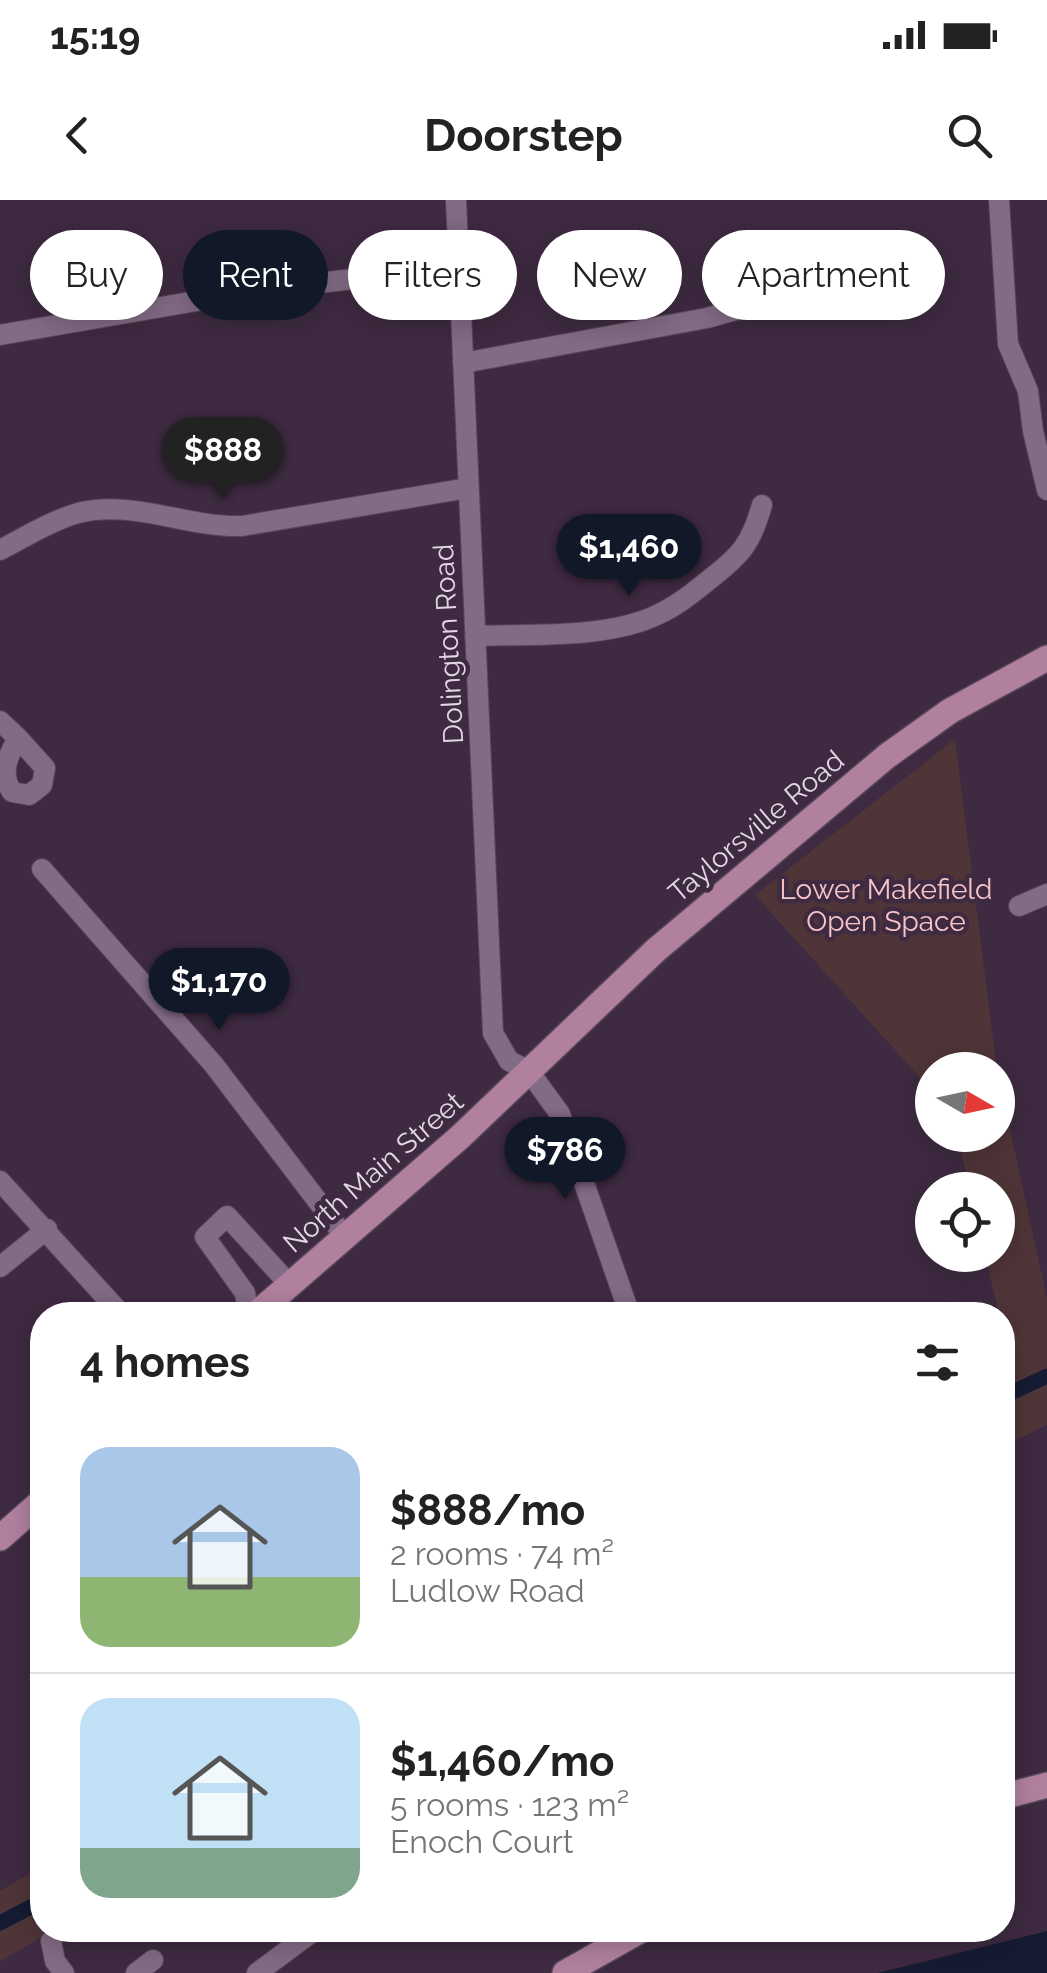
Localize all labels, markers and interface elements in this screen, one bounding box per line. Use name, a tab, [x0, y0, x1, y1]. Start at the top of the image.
text: 15:19	[50, 13, 140, 58]
icon: back	[50, 108, 105, 163]
icon: search	[942, 108, 997, 163]
text: Doorstep	[424, 109, 623, 162]
chip: Buy	[30, 230, 163, 320]
chip: Rent	[183, 230, 328, 320]
chip: Filters	[348, 230, 517, 320]
chip: New	[537, 230, 682, 320]
chip: Apartment	[702, 230, 945, 320]
pin: $888	[164, 417, 282, 502]
text: $888	[184, 431, 262, 468]
pin: $1,460	[548, 514, 710, 599]
text: $1,460	[579, 528, 679, 565]
street label: Dolington Road	[427, 543, 470, 745]
street label: Taylorsville Road	[662, 744, 851, 909]
park label: Lower Makefield Open Space	[780, 873, 992, 938]
pin: $1,170	[138, 948, 300, 1033]
text: $1,170	[171, 962, 267, 999]
north arrow	[915, 1052, 1015, 1152]
map controls	[915, 1052, 1015, 1272]
street label: North Main Street	[277, 1085, 470, 1259]
pin: $786	[506, 1117, 624, 1202]
text: $786	[527, 1131, 604, 1168]
button: locate	[915, 1172, 1015, 1272]
icon: filters	[910, 1335, 965, 1390]
text: 4 homes	[80, 1338, 250, 1387]
text: $888/mo	[390, 1486, 585, 1535]
icon: home	[160, 1487, 280, 1607]
text: 2 rooms · 74 m²	[390, 1535, 614, 1572]
text: Ludlow Road	[390, 1572, 585, 1609]
text: $1,460/mo	[390, 1737, 614, 1786]
icon: home	[160, 1738, 280, 1858]
text: 5 rooms · 123 m²	[390, 1786, 629, 1823]
text: Enoch Court	[390, 1823, 573, 1860]

